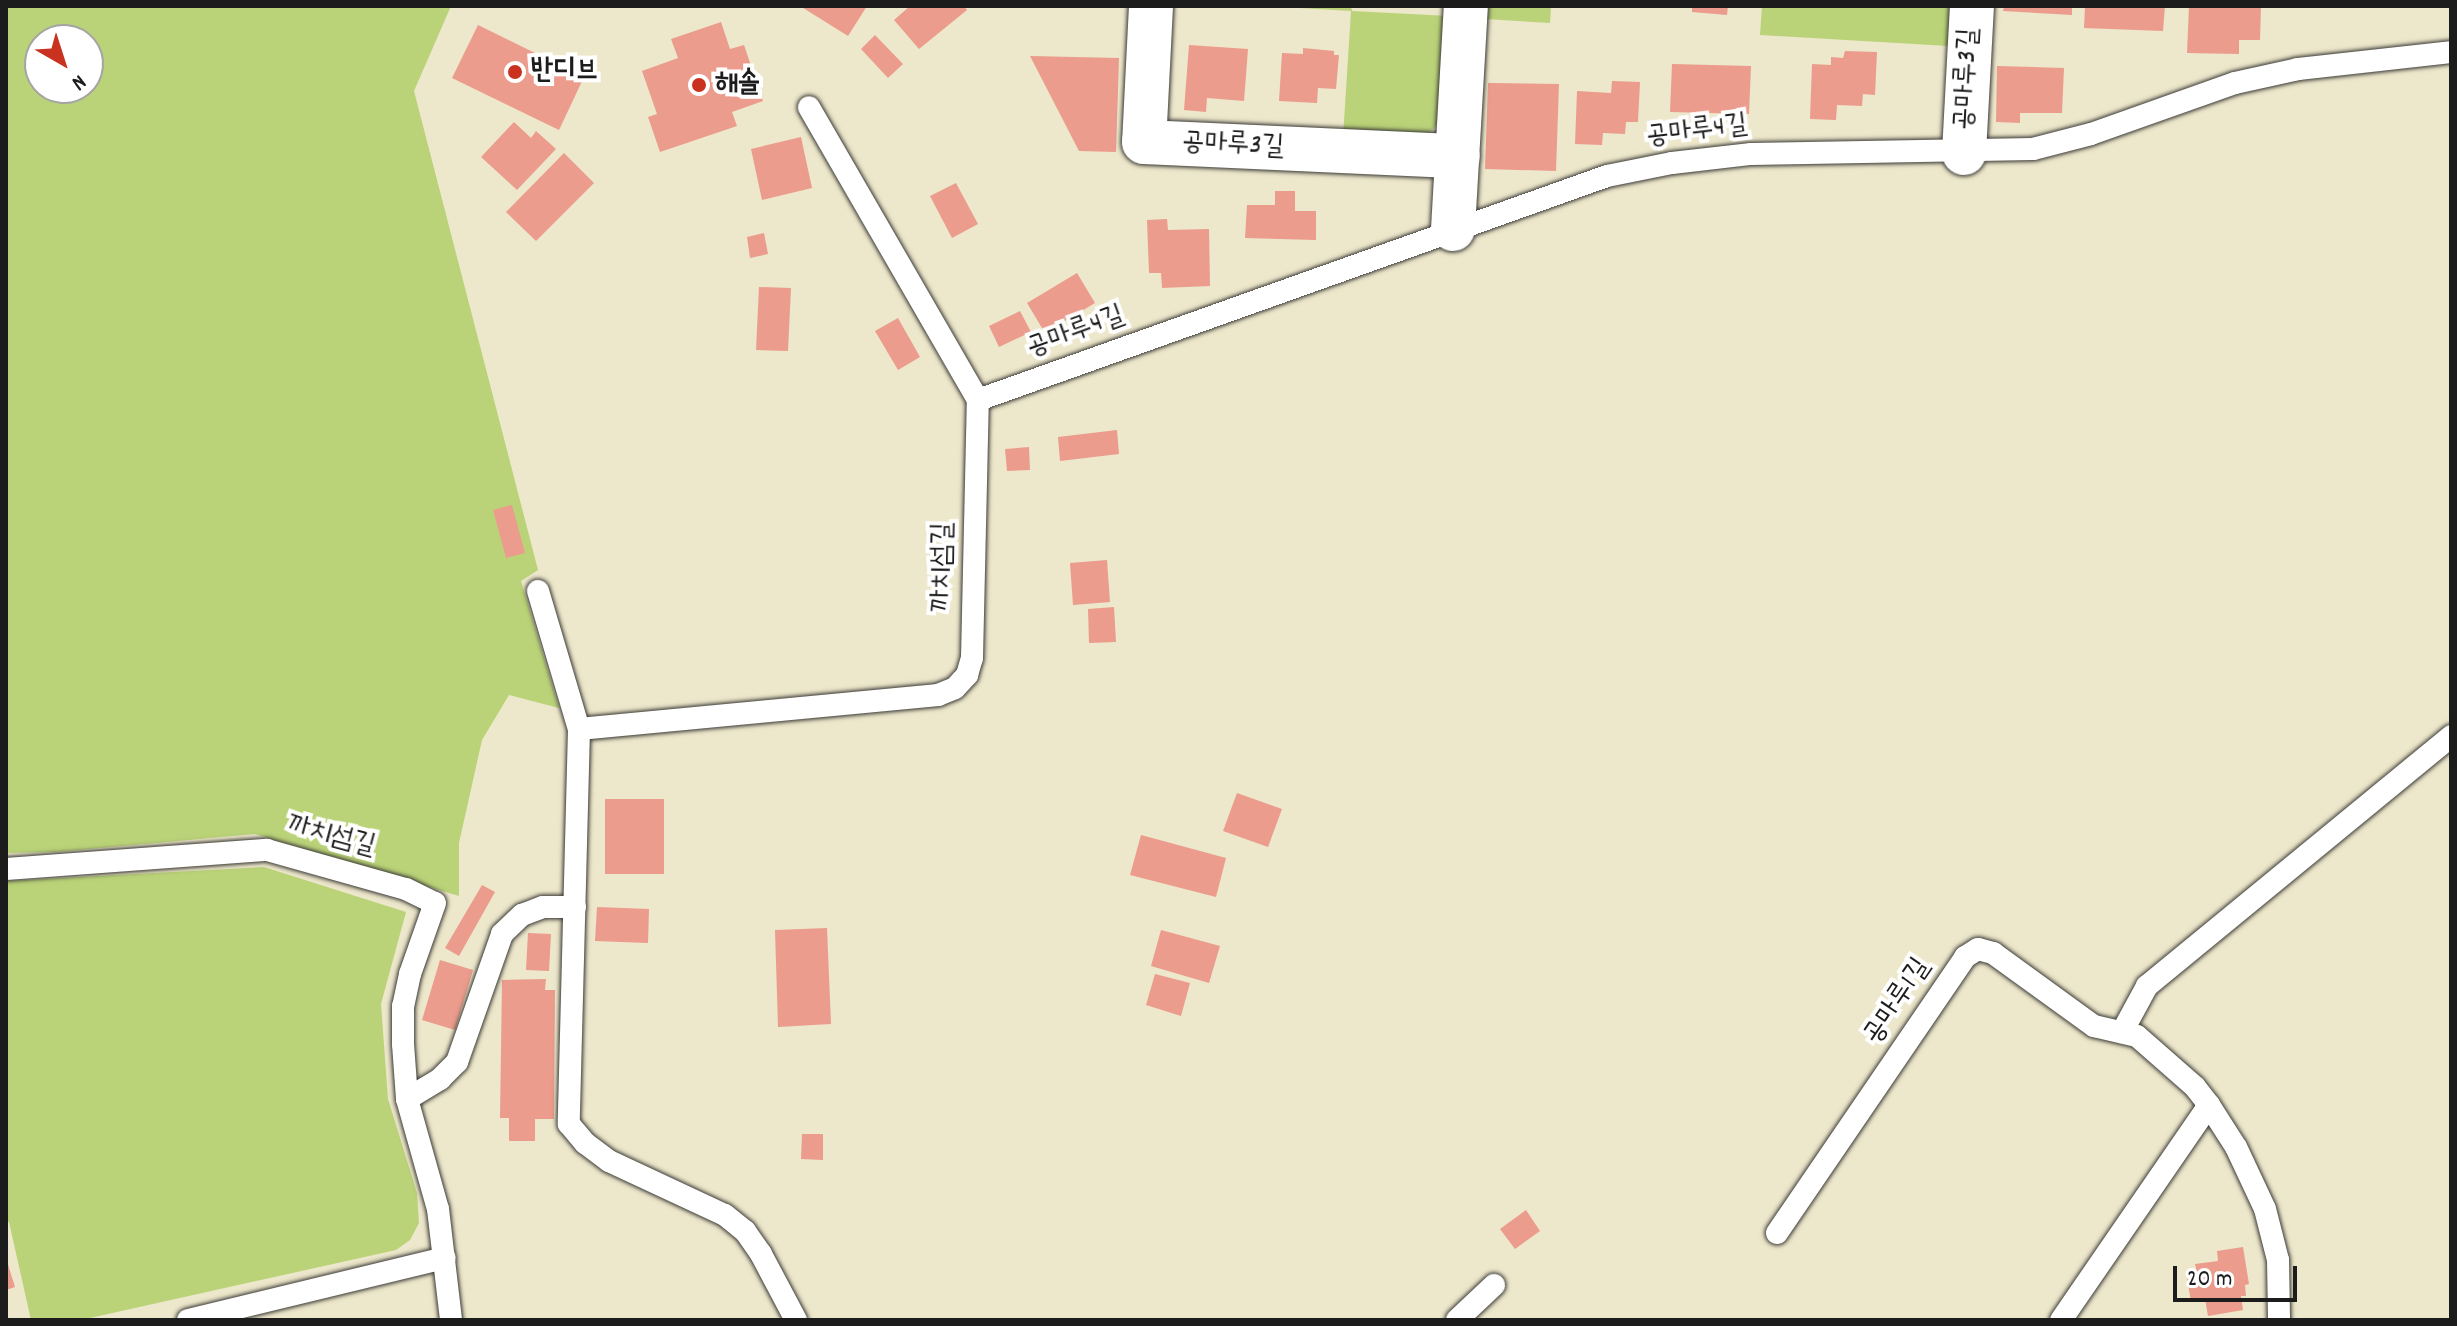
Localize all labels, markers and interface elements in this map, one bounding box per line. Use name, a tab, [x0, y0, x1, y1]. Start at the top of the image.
north arrow	[24, 24, 104, 104]
street label: 공마루3길	[1949, 27, 1987, 131]
place label: 반디브	[531, 55, 599, 89]
marker: 반디브	[506, 63, 524, 81]
text: N	[64, 66, 92, 97]
place label: 해솔	[715, 68, 760, 102]
marker: 해솔	[690, 76, 708, 94]
street label: 공마루4길	[1644, 109, 1750, 155]
street label: 공마루3길	[1181, 127, 1285, 165]
street label: 공마루4길	[1022, 300, 1130, 366]
street label: 까치섬길	[926, 522, 962, 612]
street label: 까치섬길	[283, 809, 379, 865]
street label: 공마루1길	[1857, 953, 1939, 1051]
scale bar	[2177, 1250, 2301, 1300]
text: 20 m	[2187, 1263, 2233, 1297]

